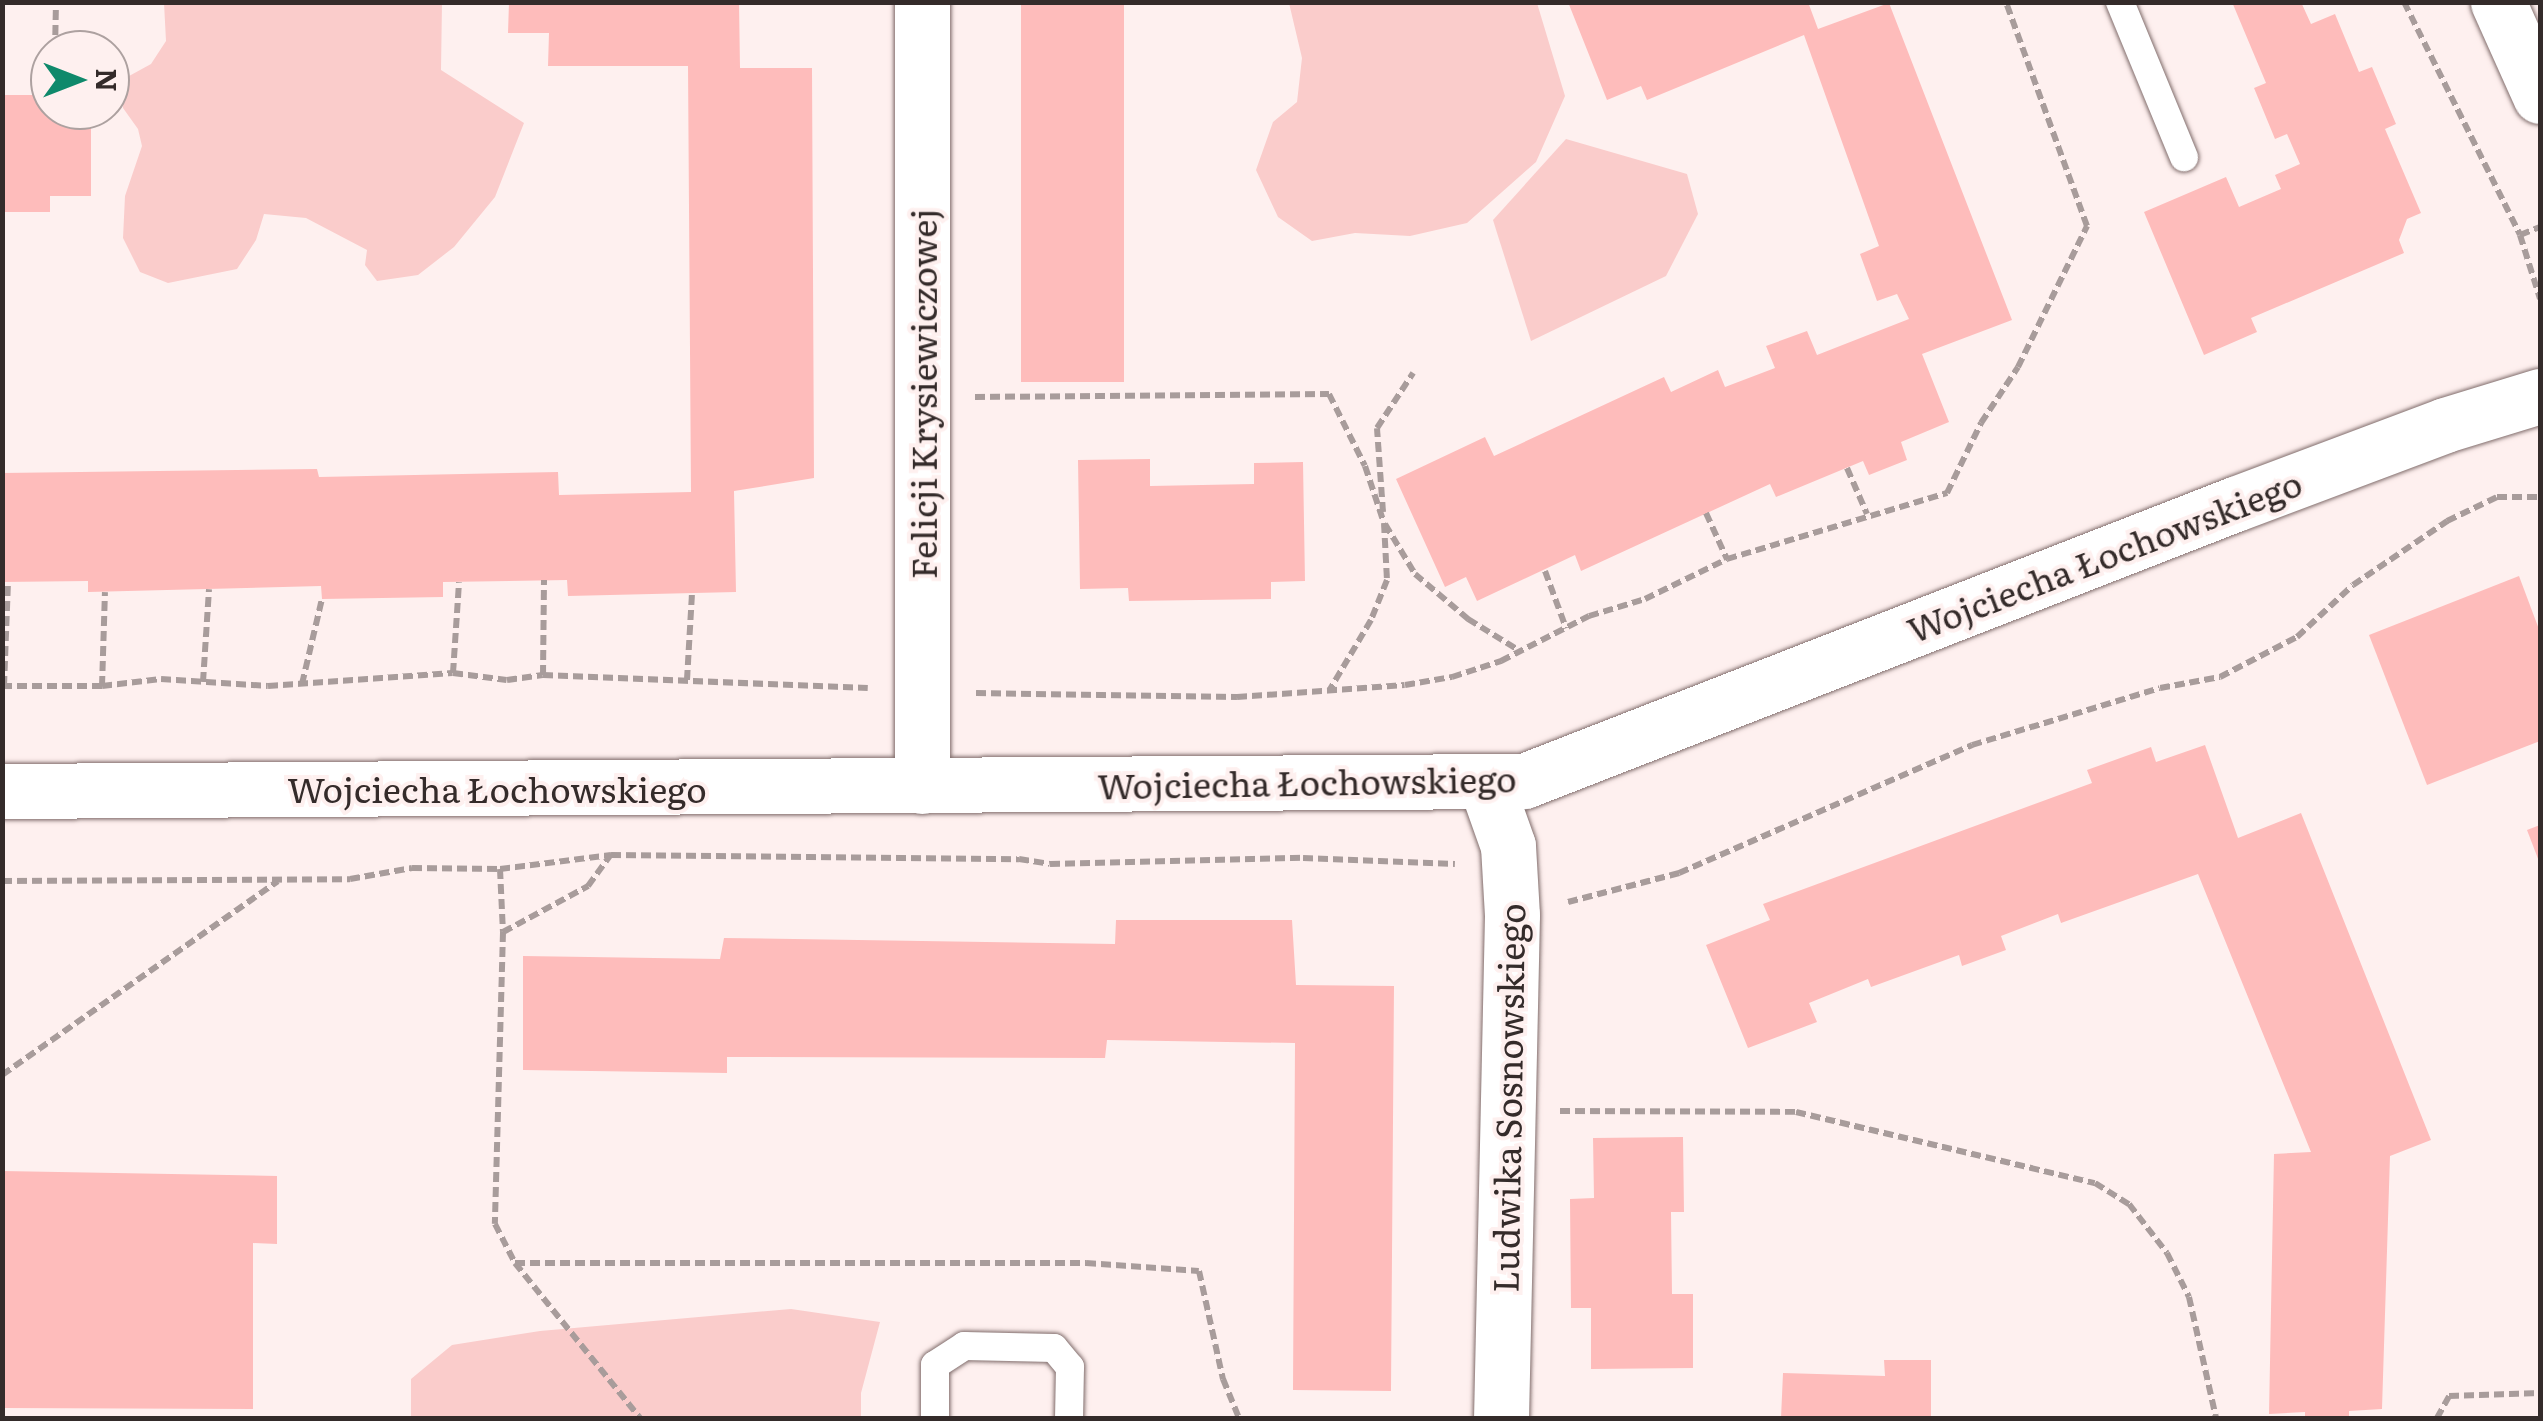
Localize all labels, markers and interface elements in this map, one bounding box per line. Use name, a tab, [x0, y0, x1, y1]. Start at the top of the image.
north arrow	[30, 30, 130, 130]
text: N	[87, 68, 129, 92]
street label: Felicji Krysiewiczowej	[901, 209, 943, 579]
street label: Wojciecha Łochowskiego	[1901, 460, 2307, 650]
street label: Wojciecha Łochowskiego	[1097, 756, 1517, 806]
street label: Wojciecha Łochowskiego	[287, 767, 707, 809]
street label: Ludwika Sosnowskiego	[1483, 903, 1531, 1293]

